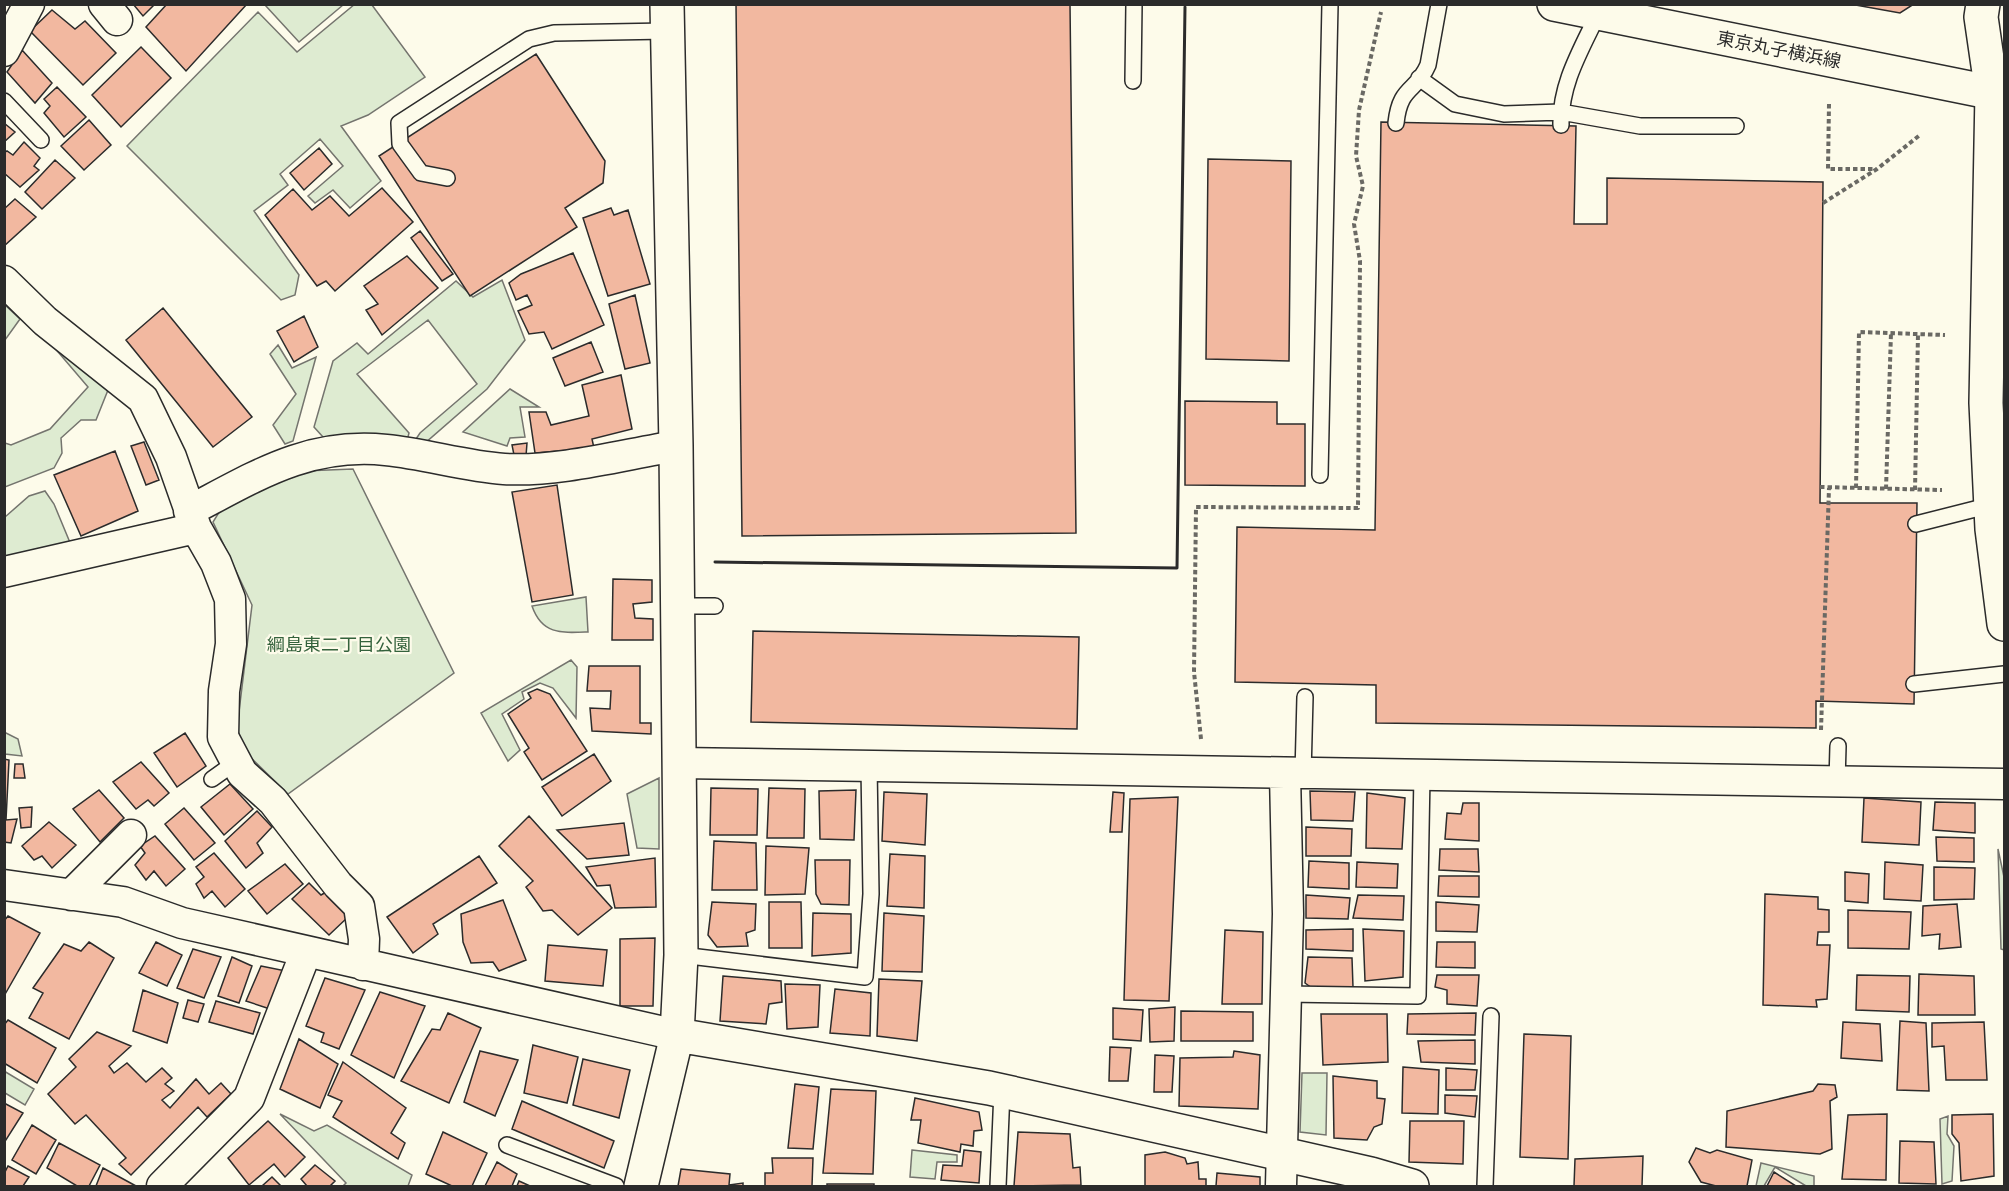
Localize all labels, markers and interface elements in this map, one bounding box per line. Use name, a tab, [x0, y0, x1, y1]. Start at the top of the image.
street label: 東京丸子横浜線	[1715, 27, 1843, 72]
park label: 綱島東二丁目公園	[267, 634, 411, 655]

